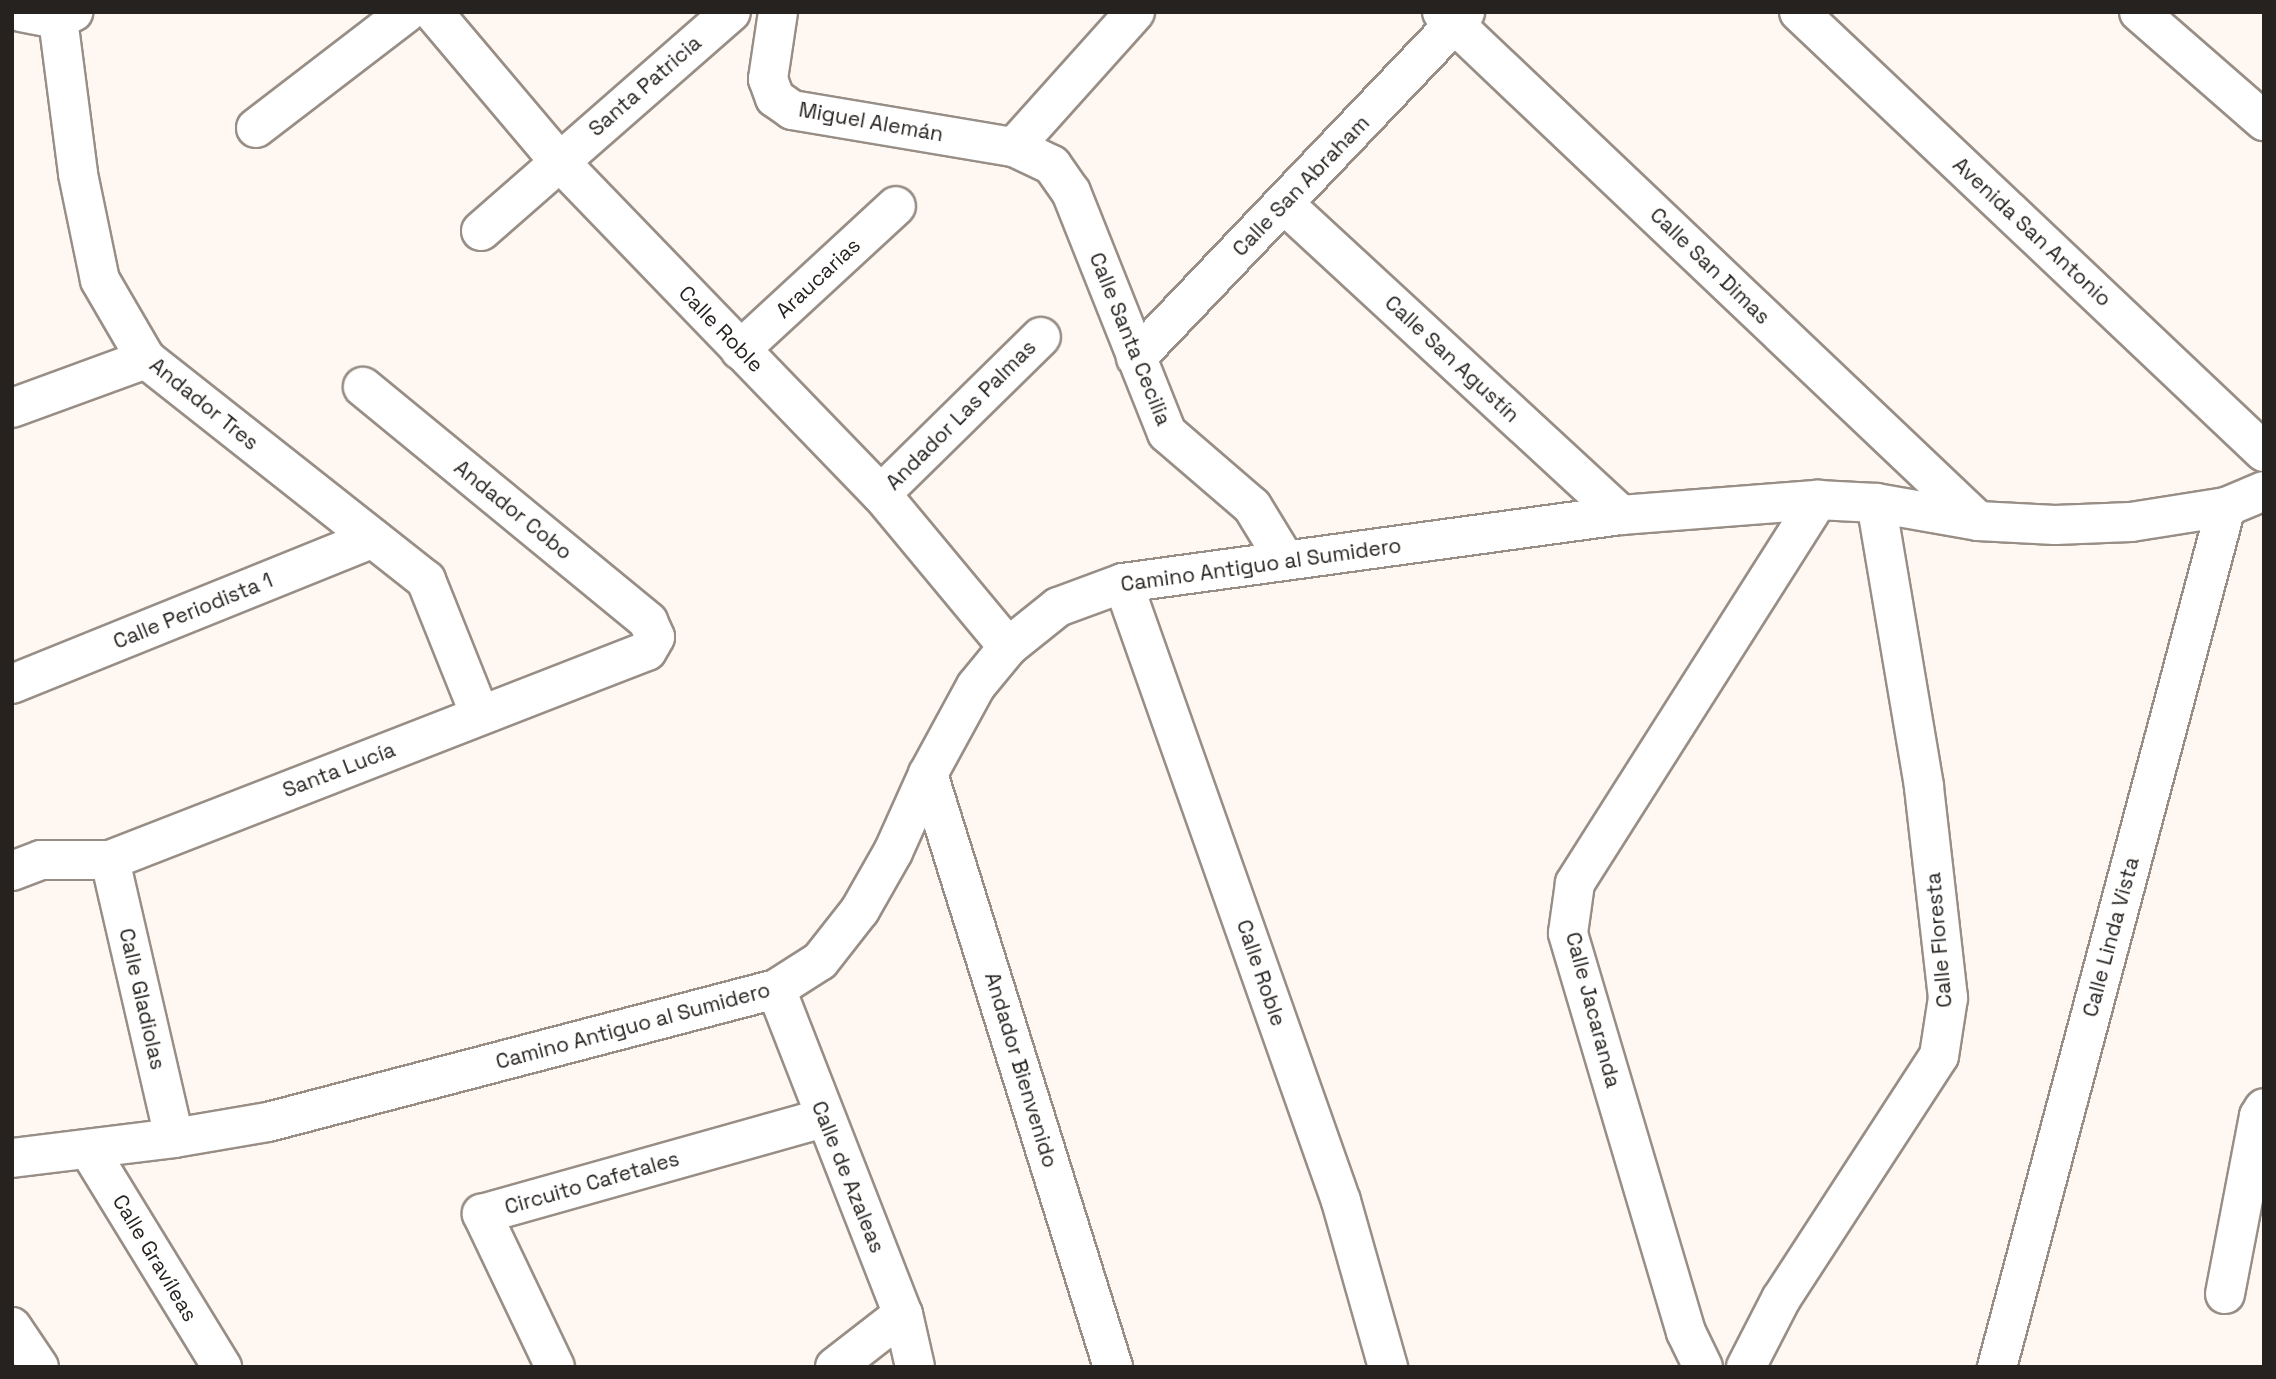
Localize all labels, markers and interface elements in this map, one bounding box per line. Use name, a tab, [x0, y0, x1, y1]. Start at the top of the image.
street label: Santa Patricia	[584, 30, 706, 142]
street label: Miguel Alemán	[797, 97, 945, 147]
street label: Calle San Abraham	[1227, 110, 1375, 262]
street label: Avenida San Antonio	[1948, 152, 2116, 312]
street label: Calle San Dimas	[1645, 202, 1775, 330]
street label: Araucarias	[771, 233, 865, 323]
street label: Calle Santa Cecilia	[1084, 249, 1176, 429]
street label: Calle Roble	[673, 280, 769, 378]
street label: Calle San Agustín	[1379, 290, 1525, 428]
street label: Andador Las Palmas	[881, 335, 1041, 495]
street label: Andador Tres	[144, 352, 264, 456]
street label: Andador Cobo	[449, 455, 577, 565]
street label: Camino Antiguo al Sumidero	[1119, 533, 1403, 597]
street label: Calle Periodista 1	[110, 568, 276, 654]
street label: Santa Lucía	[279, 737, 399, 803]
street label: Calle Linda Vista	[2078, 854, 2144, 1020]
street label: Calle Floresta	[1921, 871, 1957, 1009]
street label: Calle Roble	[1231, 916, 1291, 1030]
street label: Calle Gladiolas	[113, 926, 171, 1072]
street label: Calle Jacaranda	[1560, 929, 1626, 1091]
street label: Andador Bienvenido	[979, 969, 1063, 1171]
street label: Camino Antiguo al Sumidero	[493, 977, 773, 1075]
street label: Calle de Azaleas	[806, 1097, 890, 1257]
street label: Circuito Cafetales	[502, 1146, 682, 1220]
street label: Calle Gravíleas	[107, 1190, 203, 1326]

